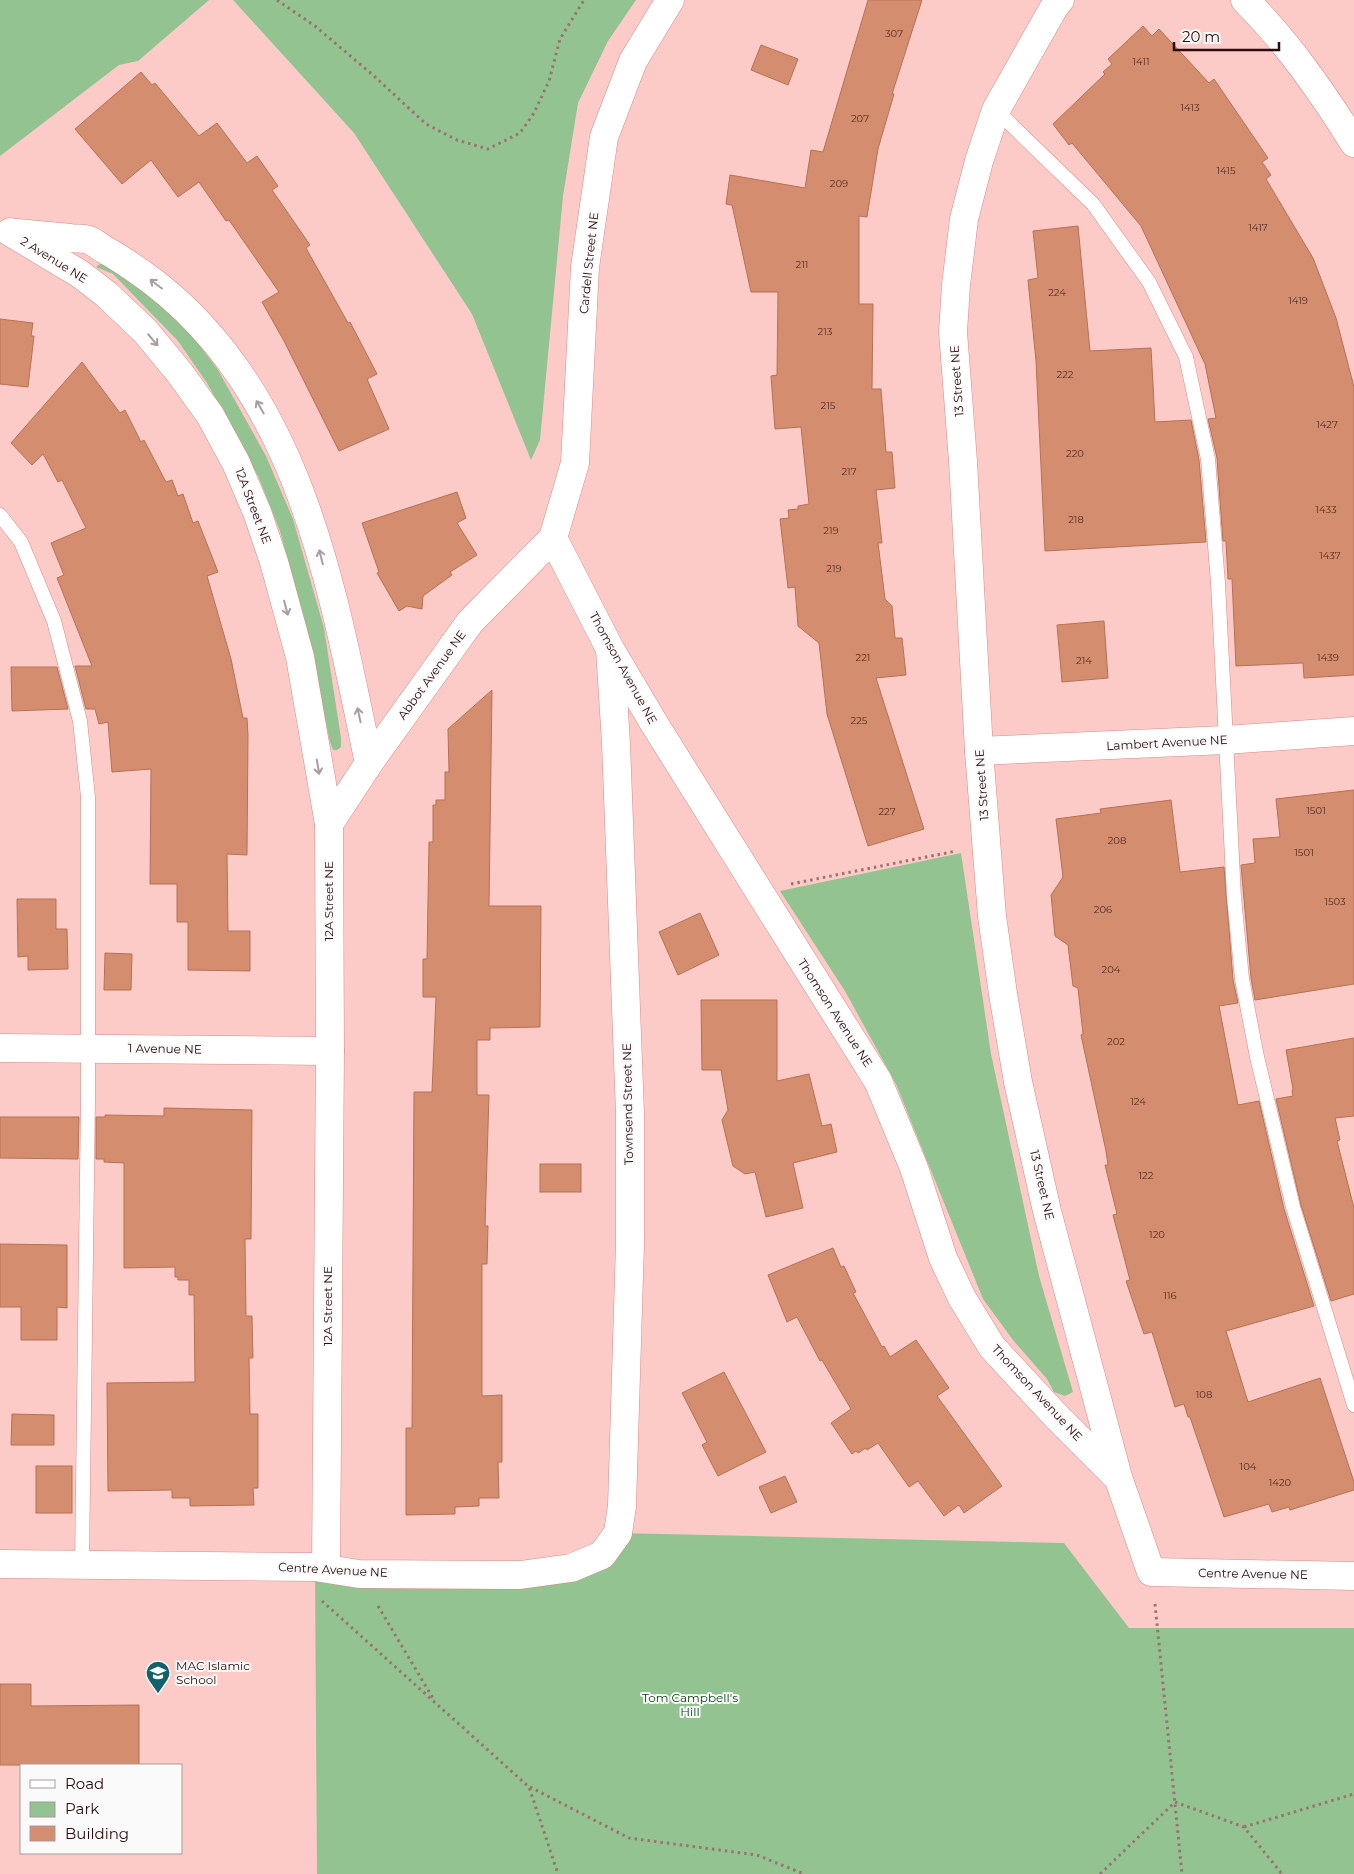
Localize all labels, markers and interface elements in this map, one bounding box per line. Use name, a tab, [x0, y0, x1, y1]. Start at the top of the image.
scale bar	[1174, 20, 1279, 52]
house number: 307	[885, 27, 903, 40]
text: 20 m	[1182, 27, 1220, 46]
house number: 1411	[1132, 55, 1150, 68]
house number: 1413	[1180, 101, 1200, 114]
house number: 207	[851, 112, 869, 125]
house number: 1415	[1216, 164, 1236, 177]
house number: 209	[830, 177, 848, 190]
street label: Cardell Street NE	[576, 211, 601, 315]
house number: 1417	[1248, 221, 1268, 234]
street label: 2 Avenue NE	[18, 233, 91, 286]
house number: 211	[796, 258, 808, 271]
one-way arrow	[149, 279, 163, 289]
house number: 224	[1048, 286, 1066, 299]
house number: 1419	[1288, 294, 1308, 307]
house number: 213	[818, 325, 833, 338]
one-way arrow	[147, 334, 159, 347]
street label: 13 Street NE	[947, 345, 966, 417]
house number: 222	[1056, 368, 1074, 381]
house number: 215	[821, 399, 836, 412]
one-way arrow	[254, 401, 264, 415]
house number: 1427	[1316, 418, 1338, 431]
house number: 220	[1066, 447, 1084, 460]
house number: 217	[841, 465, 857, 478]
street label: 12A Street NE	[232, 466, 275, 546]
house number: 1433	[1315, 503, 1337, 516]
house number: 218	[1068, 513, 1084, 526]
house number: 219	[823, 524, 839, 537]
house number: 1437	[1319, 549, 1341, 562]
one-way arrow	[316, 550, 326, 566]
house number: 219	[826, 562, 842, 575]
one-way arrow	[282, 600, 292, 616]
street label: Thomson Avenue NE	[586, 609, 661, 727]
street label: Abbot Avenue NE	[394, 627, 469, 722]
house number: 221	[856, 651, 870, 664]
house number: 1439	[1317, 651, 1339, 664]
house number: 214	[1076, 654, 1092, 667]
one-way arrow	[354, 708, 363, 724]
house number: 225	[850, 714, 868, 727]
street label: Lambert Avenue NE	[1106, 732, 1228, 753]
street label: 13 Street NE	[972, 749, 991, 821]
one-way arrow	[313, 759, 323, 775]
house number: 1501	[1306, 804, 1326, 817]
house number: 227	[878, 805, 896, 818]
house number: 208	[1108, 834, 1126, 847]
house number: 1501	[1294, 846, 1314, 859]
street label: 12A Street NE	[321, 861, 336, 941]
house number: 1503	[1324, 895, 1346, 908]
house number: 206	[1094, 903, 1112, 916]
street label: Thomson Avenue NE	[795, 956, 876, 1070]
house number: 204	[1102, 963, 1121, 976]
house number: 202	[1107, 1035, 1125, 1048]
street label: 1 Avenue NE	[128, 1040, 202, 1057]
street label: Townsend Street NE	[619, 1043, 636, 1165]
house number: 124	[1130, 1095, 1146, 1108]
street label: 13 Street NE	[1027, 1148, 1058, 1221]
house number: 122	[1139, 1169, 1154, 1182]
house number: 120	[1149, 1228, 1165, 1241]
street label: 12A Street NE	[320, 1266, 335, 1346]
house number: 116	[1163, 1289, 1177, 1302]
street label: Thomson Avenue NE	[989, 1341, 1086, 1444]
house number: 108	[1196, 1388, 1212, 1401]
house number: 104	[1240, 1460, 1257, 1473]
house number: 1420	[1269, 1476, 1292, 1489]
street label: Centre Avenue NE	[278, 1559, 388, 1580]
street label: Centre Avenue NE	[1198, 1565, 1308, 1582]
place label: MAC Islamic School	[176, 1658, 250, 1687]
school or university icon: MAC Islamic School	[145, 1660, 171, 1694]
park label: Tom Campbell's Hill	[642, 1690, 738, 1719]
legend	[20, 1764, 182, 1854]
text: Road	[65, 1774, 104, 1793]
text: Park	[65, 1799, 99, 1818]
text: Building	[65, 1824, 129, 1843]

